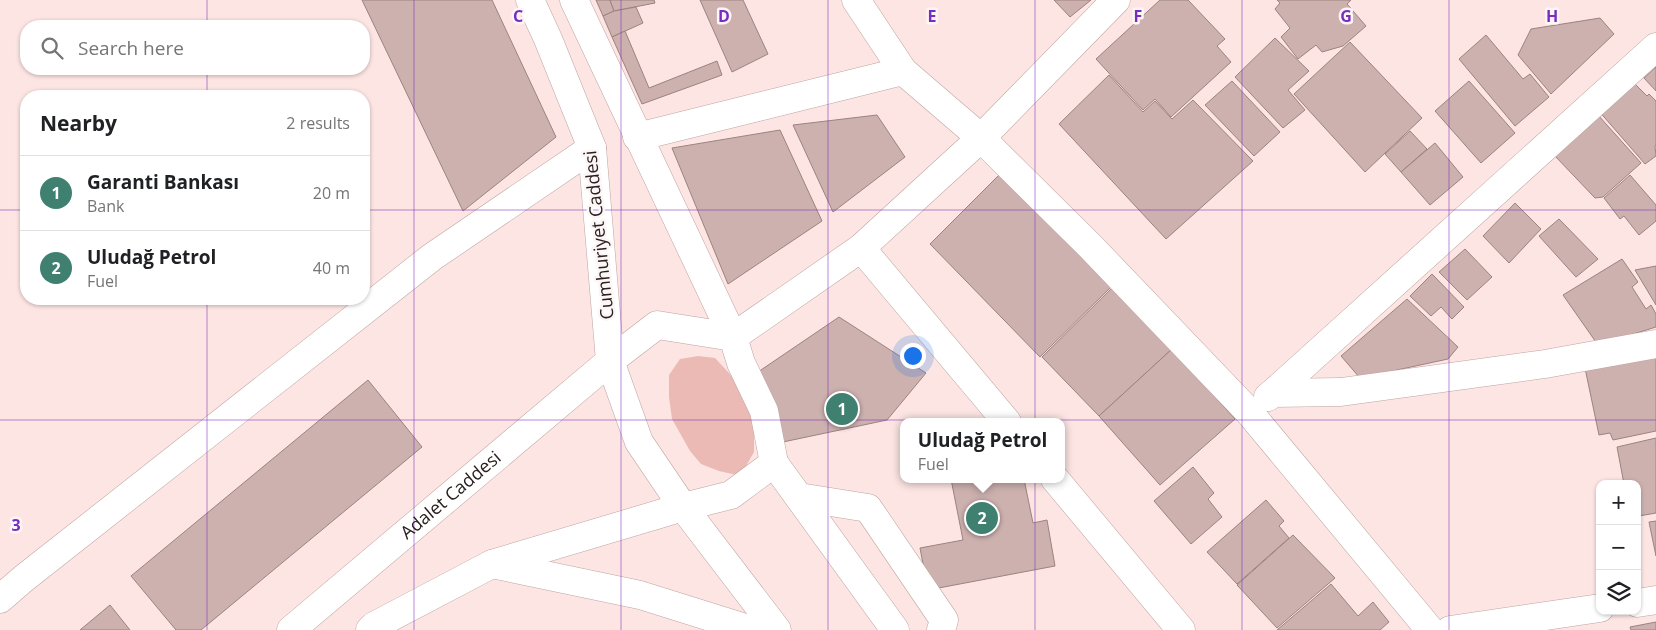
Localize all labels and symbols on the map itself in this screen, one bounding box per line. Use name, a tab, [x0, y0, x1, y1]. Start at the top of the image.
text: C	[513, 5, 523, 27]
text: D	[718, 5, 730, 27]
text: E	[928, 5, 937, 27]
text: F	[1134, 5, 1142, 27]
text: G	[1340, 5, 1352, 27]
text: H	[1546, 5, 1558, 27]
street label: Cumhuriyet Caddesi	[577, 149, 619, 321]
your location	[900, 343, 926, 369]
pin: 1	[826, 390, 858, 428]
street label: Adalet Caddesi	[395, 445, 506, 544]
pin: 2	[966, 499, 998, 537]
text: 3	[11, 514, 21, 536]

